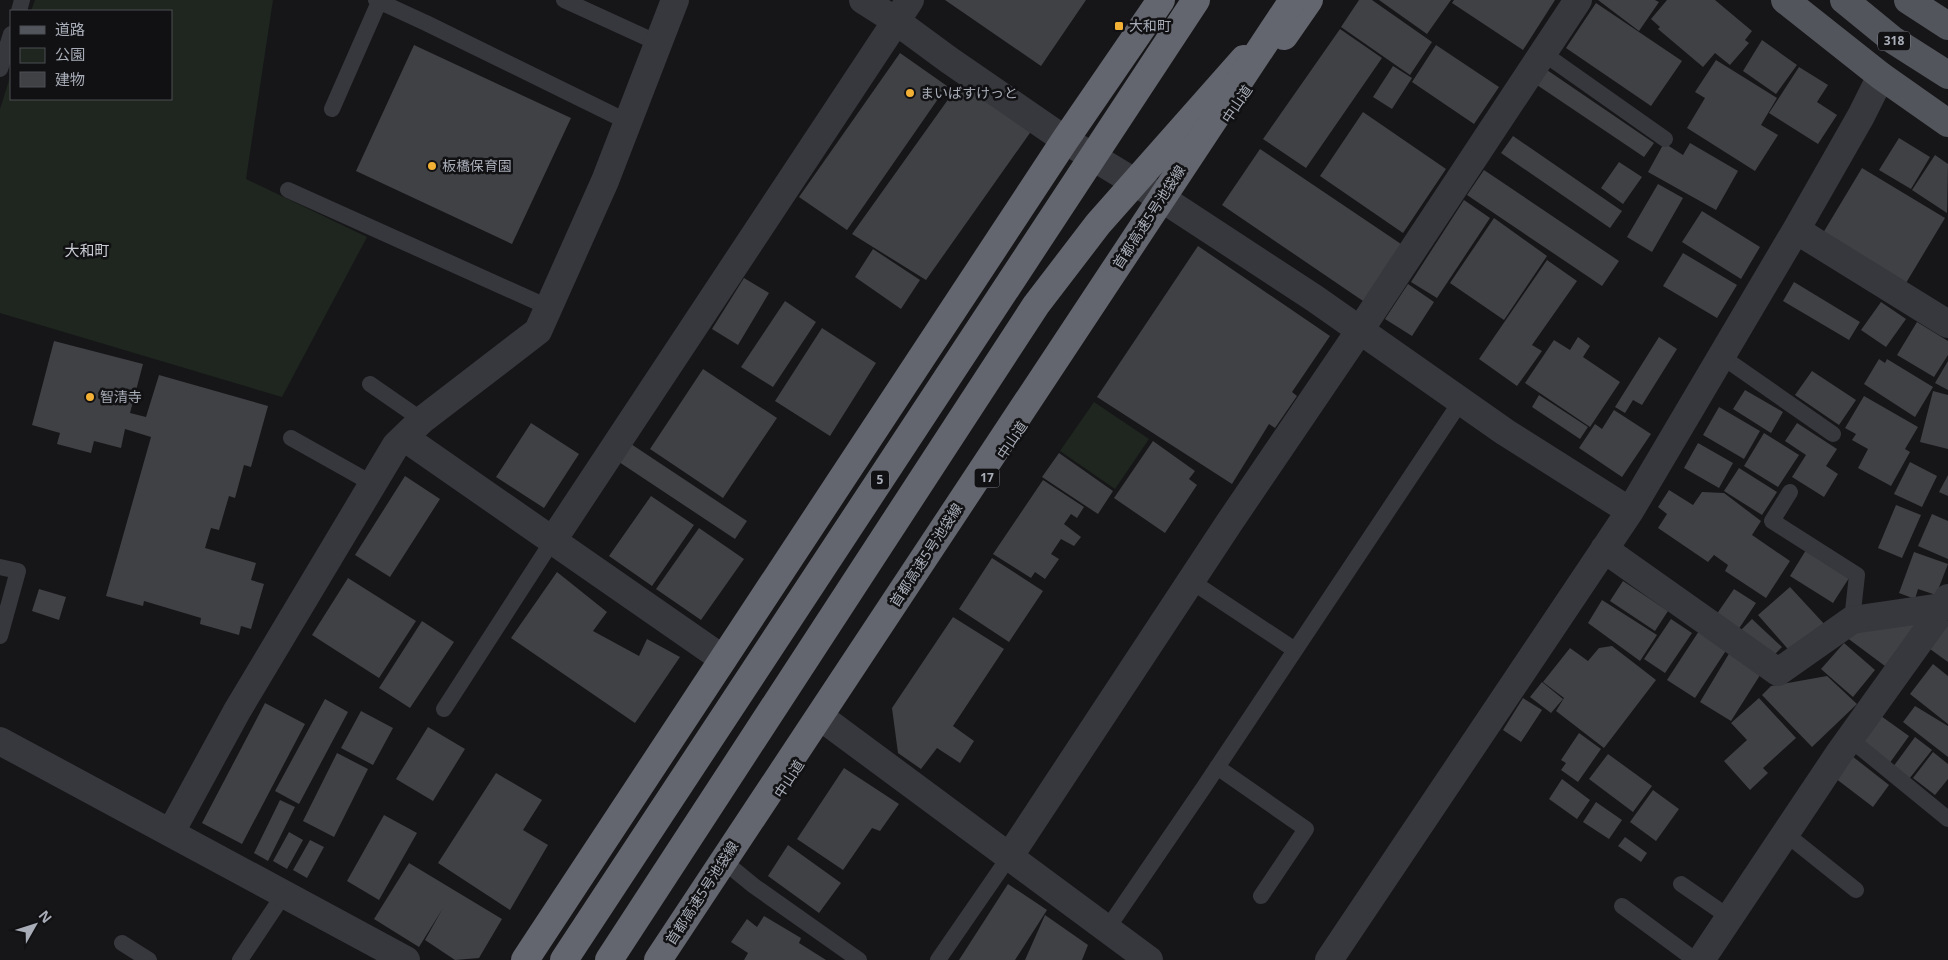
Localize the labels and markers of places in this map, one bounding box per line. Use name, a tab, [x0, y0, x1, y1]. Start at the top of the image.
place label: 大和町	[1129, 16, 1171, 35]
marker: 大和町	[1113, 20, 1125, 32]
place label: まいばすけっと	[920, 83, 1018, 102]
marker: まいばすけっと	[904, 87, 916, 99]
place label: 板橋保育園	[442, 156, 512, 175]
marker: 板橋保育園	[426, 160, 438, 172]
place label: 智清寺	[100, 387, 142, 406]
marker: 智清寺	[84, 391, 96, 403]

